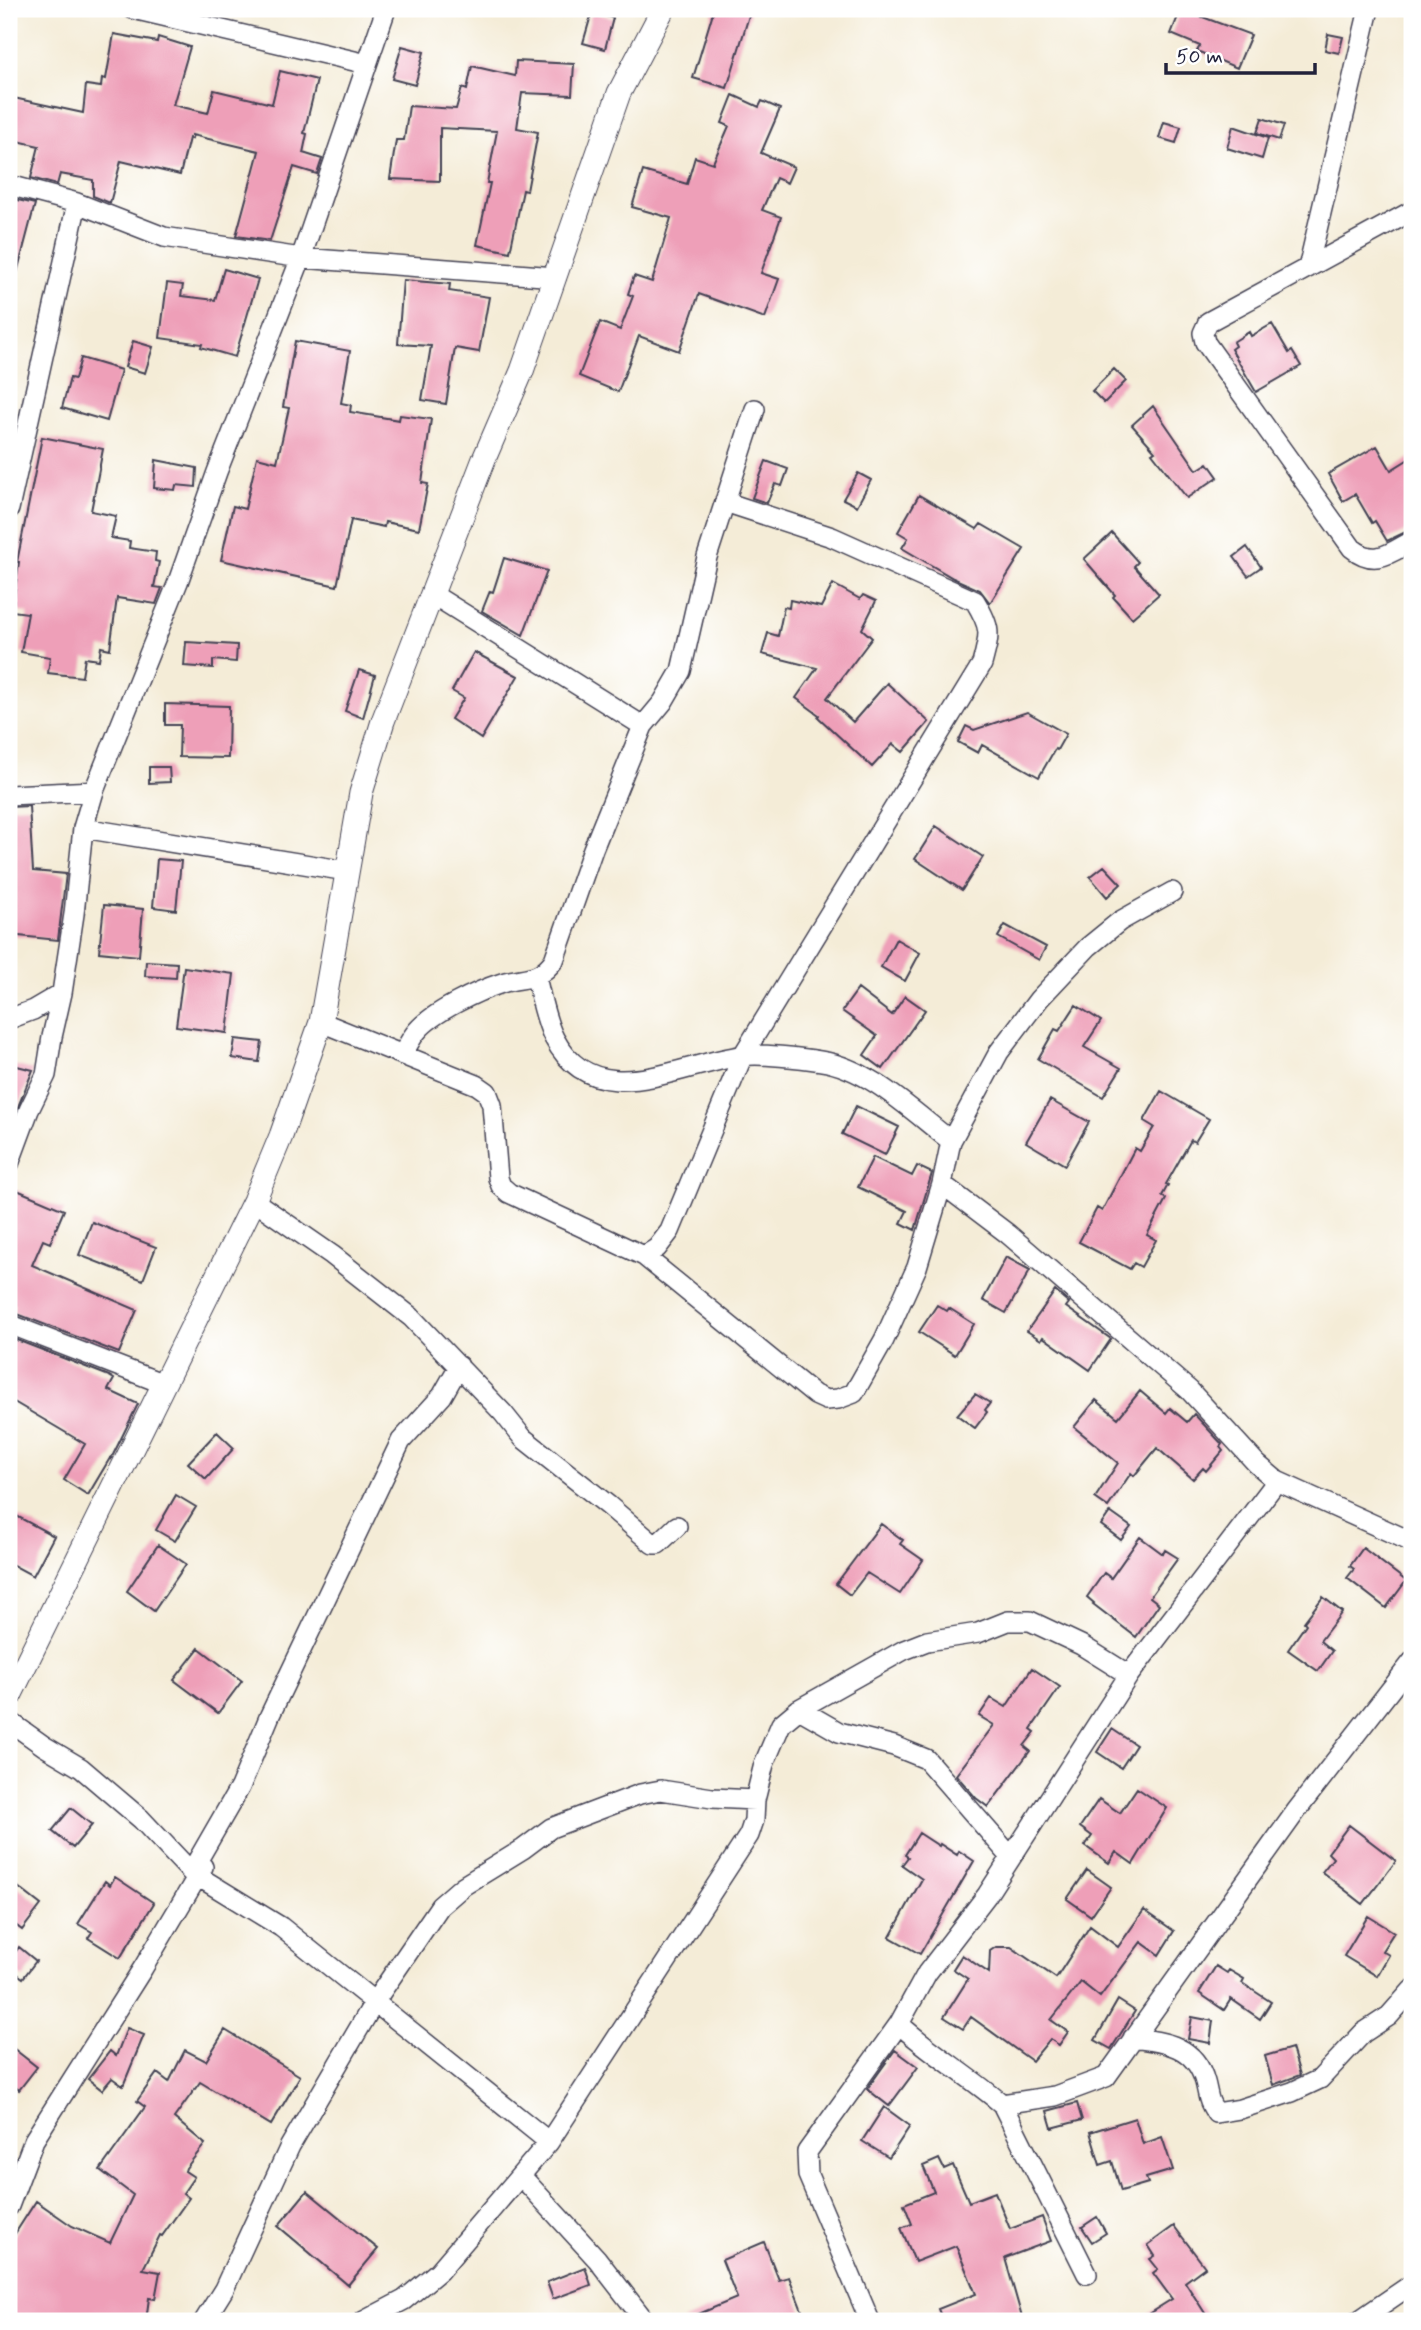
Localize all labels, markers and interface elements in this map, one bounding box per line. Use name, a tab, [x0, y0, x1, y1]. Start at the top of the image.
scale bar	[1166, 32, 1314, 76]
text: 50 m	[1176, 43, 1223, 71]

